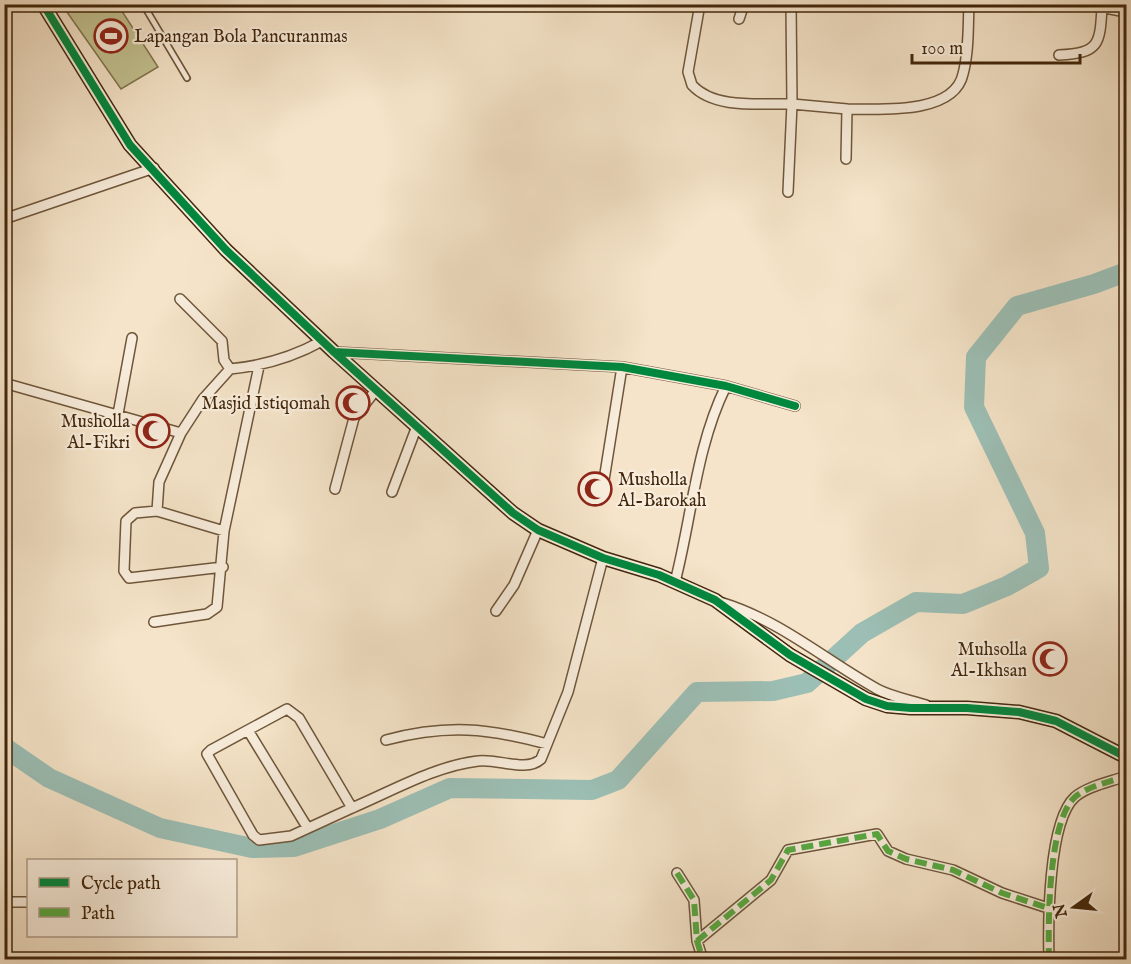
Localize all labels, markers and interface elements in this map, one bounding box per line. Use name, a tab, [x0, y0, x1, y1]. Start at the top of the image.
sports icon: Lapangan Bola Pancuranmas	[93, 18, 129, 54]
place label: Lapangan Bola Pancuranmas	[134, 26, 348, 49]
scale bar	[912, 27, 1080, 65]
text: 100 m	[921, 38, 963, 61]
mosque icon: Masjid Istiqomah	[335, 385, 371, 421]
place label: Masjid Istiqomah	[202, 393, 330, 416]
place label: Musholla Al-Fikri	[61, 411, 130, 455]
mosque icon: Musholla Al-Fikri	[135, 413, 171, 449]
place label: Musholla Al-Barokah	[617, 469, 707, 513]
mosque icon: Musholla Al-Barokah	[577, 471, 613, 507]
place label: Muhsolla Al-Ikhsan	[950, 639, 1027, 683]
mosque icon: Muhsolla Al-Ikhsan	[1032, 641, 1068, 677]
legend	[27, 859, 237, 937]
text: Cycle path	[81, 873, 161, 896]
north arrow	[1044, 877, 1104, 937]
text: N	[1050, 901, 1073, 921]
text: Path	[81, 903, 115, 926]

